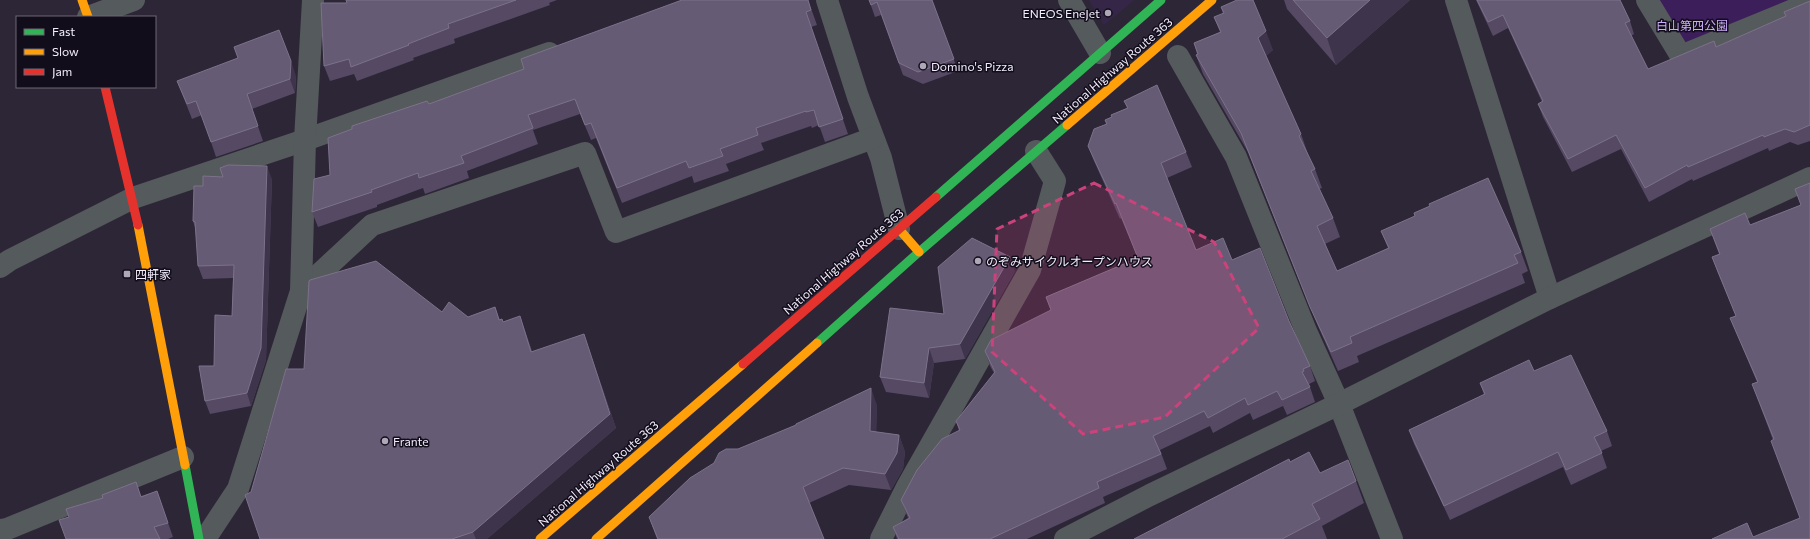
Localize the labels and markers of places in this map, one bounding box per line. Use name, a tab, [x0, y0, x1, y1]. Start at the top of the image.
place label: ENEOS EneJet	[1023, 6, 1100, 21]
marker: ENEOS EneJet	[1103, 8, 1113, 18]
place label: Domino's Pizza	[931, 59, 1014, 73]
marker: Domino's Pizza	[918, 61, 928, 71]
place label: のぞみサイクルオープンハウス	[986, 254, 1153, 268]
marker: のぞみサイクルオープンハウス	[973, 256, 983, 266]
place label: 四軒家	[135, 267, 171, 281]
marker: 四軒家	[122, 269, 132, 279]
place label: Frante	[393, 434, 429, 448]
marker: Frante	[380, 436, 390, 446]

